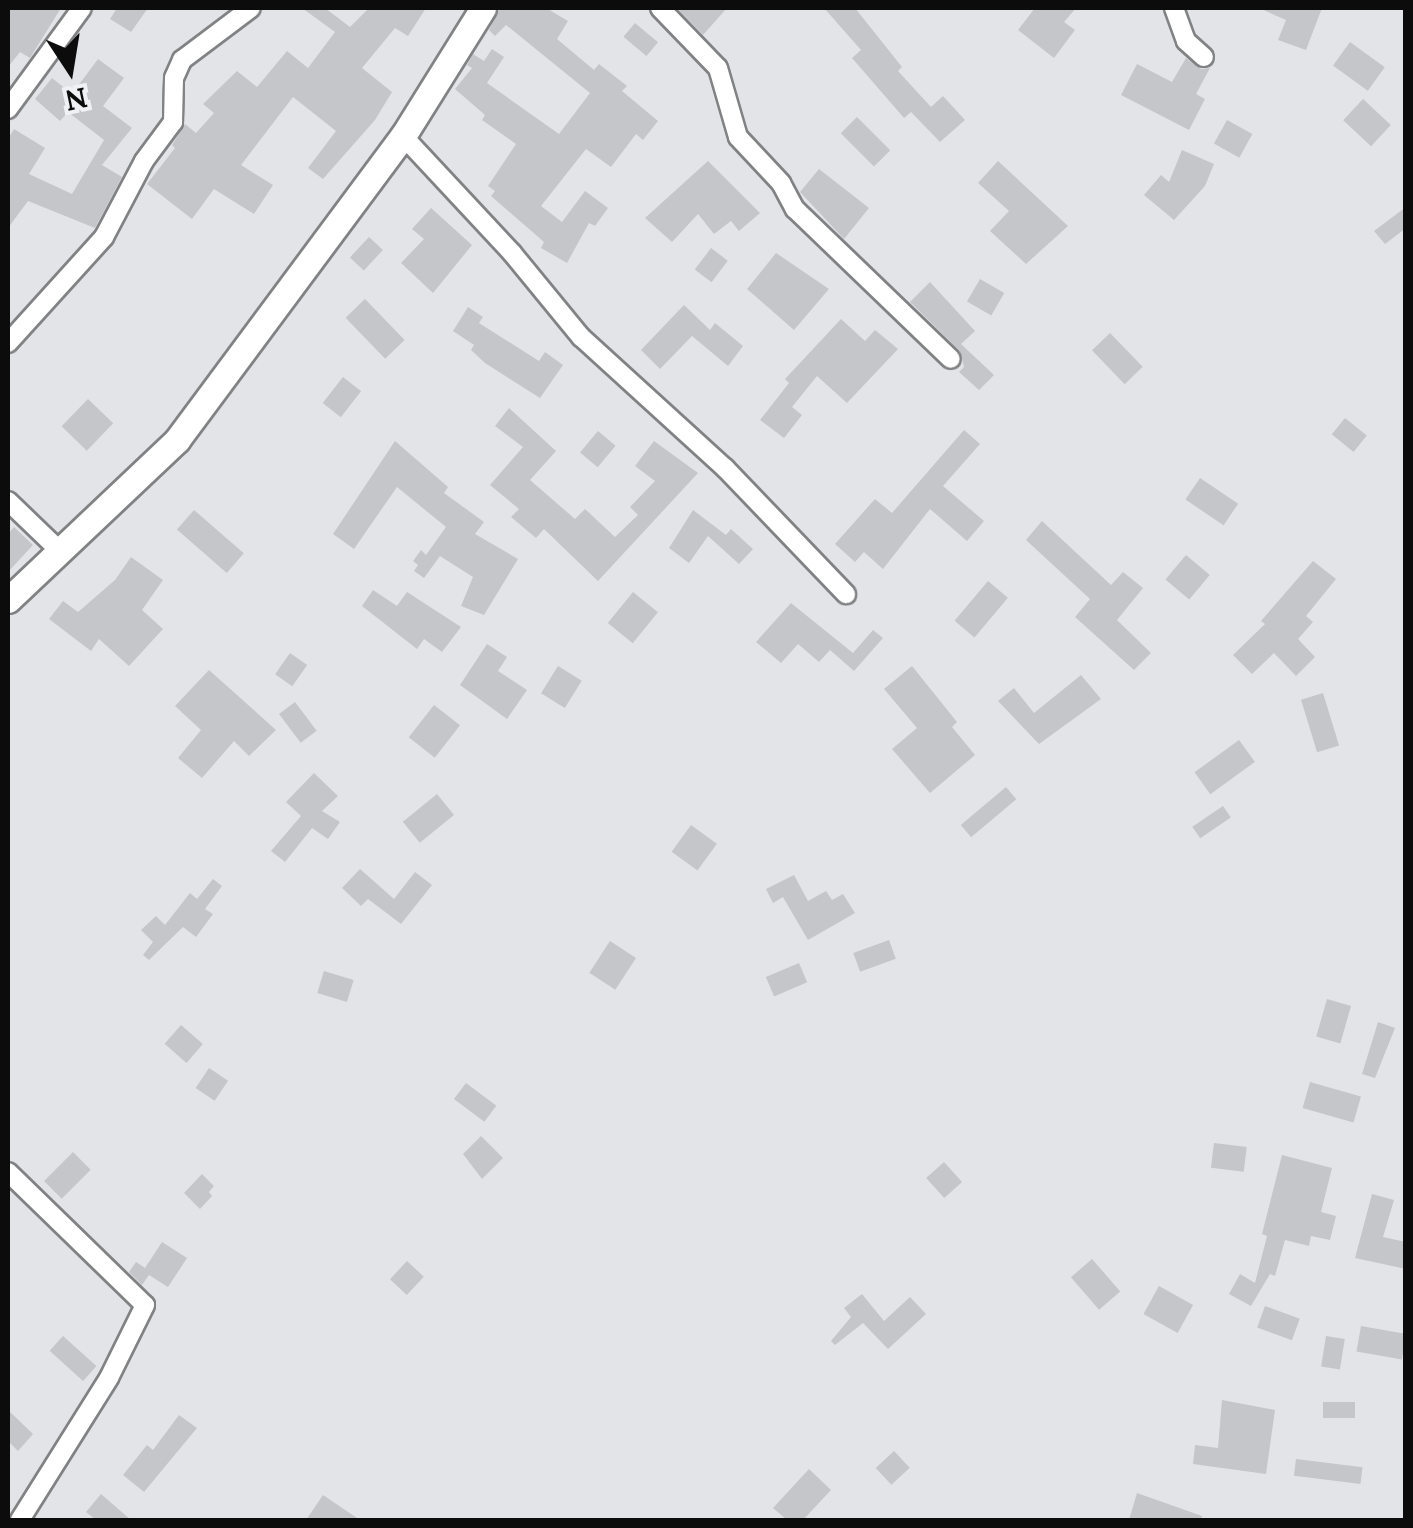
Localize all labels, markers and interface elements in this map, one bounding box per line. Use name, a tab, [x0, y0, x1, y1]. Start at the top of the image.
north arrow	[20, 20, 120, 120]
text: N	[62, 79, 91, 119]

